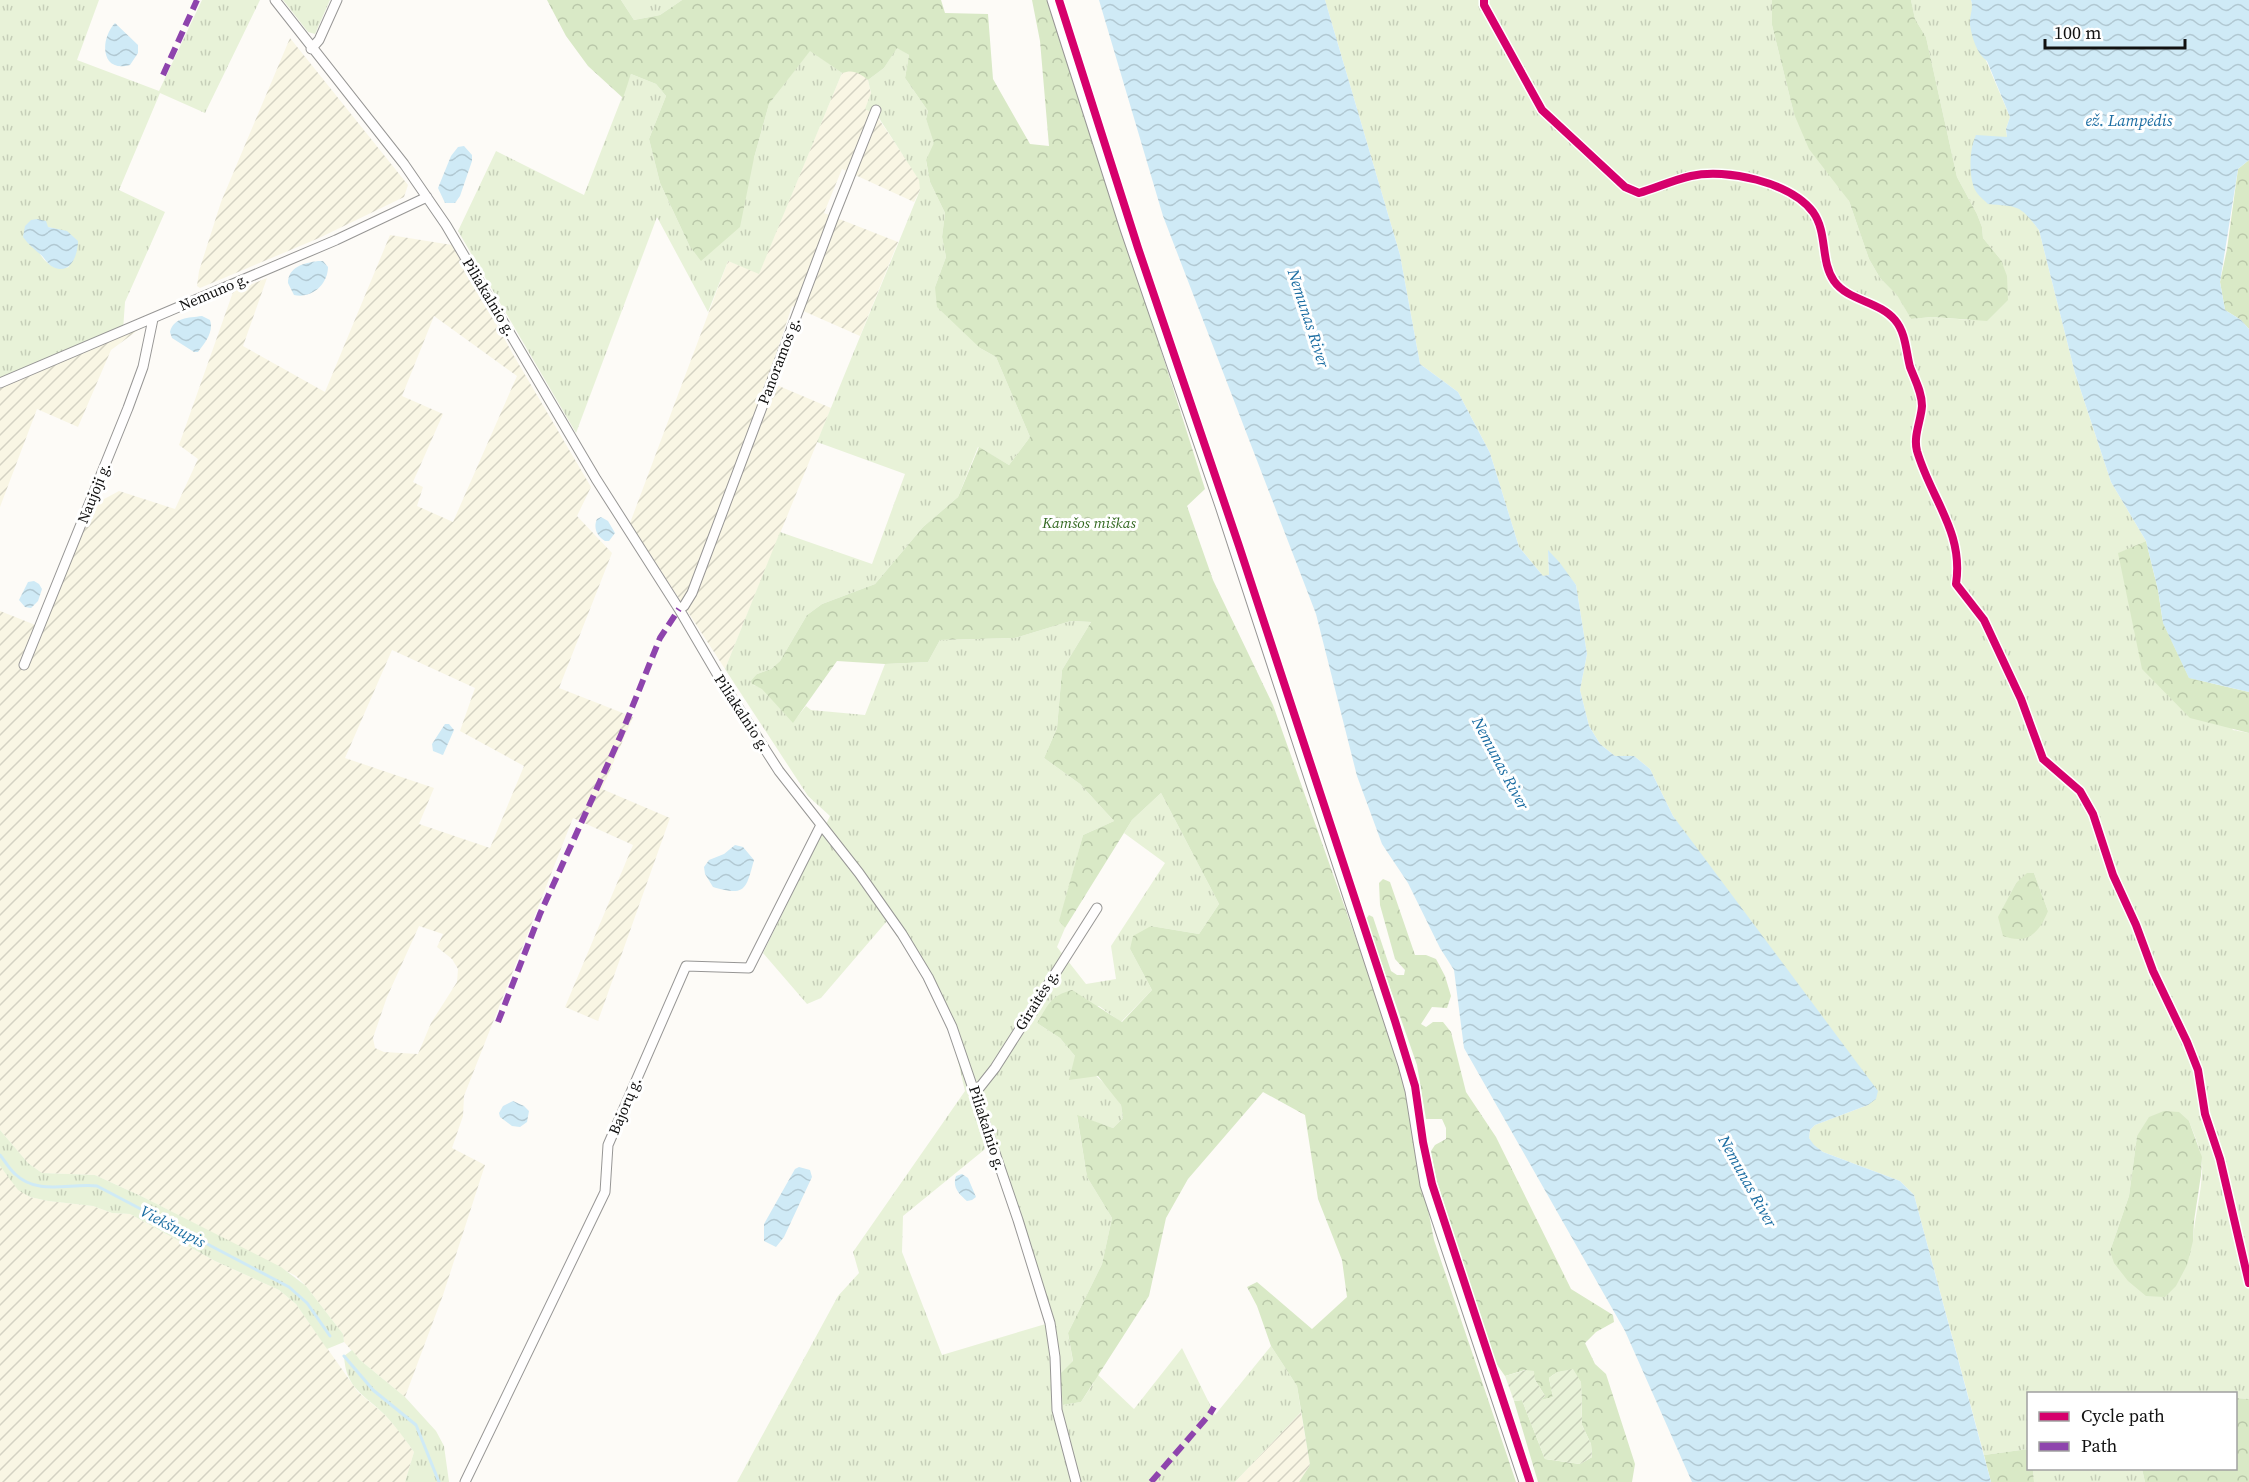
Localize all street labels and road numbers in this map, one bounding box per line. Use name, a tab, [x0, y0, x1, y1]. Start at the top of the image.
street label: Piliakalnio g.	[458, 254, 521, 340]
street label: Nemuno g.	[176, 267, 252, 316]
street label: Panoramos g.	[752, 314, 805, 407]
street label: Naujoji g.	[72, 459, 115, 526]
street label: Piliakalnio g.	[710, 670, 775, 755]
street label: Giraitės g.	[1010, 965, 1063, 1034]
street label: Bajorų g.	[603, 1074, 646, 1138]
street label: Piliakalnio g.	[964, 1083, 1011, 1173]

